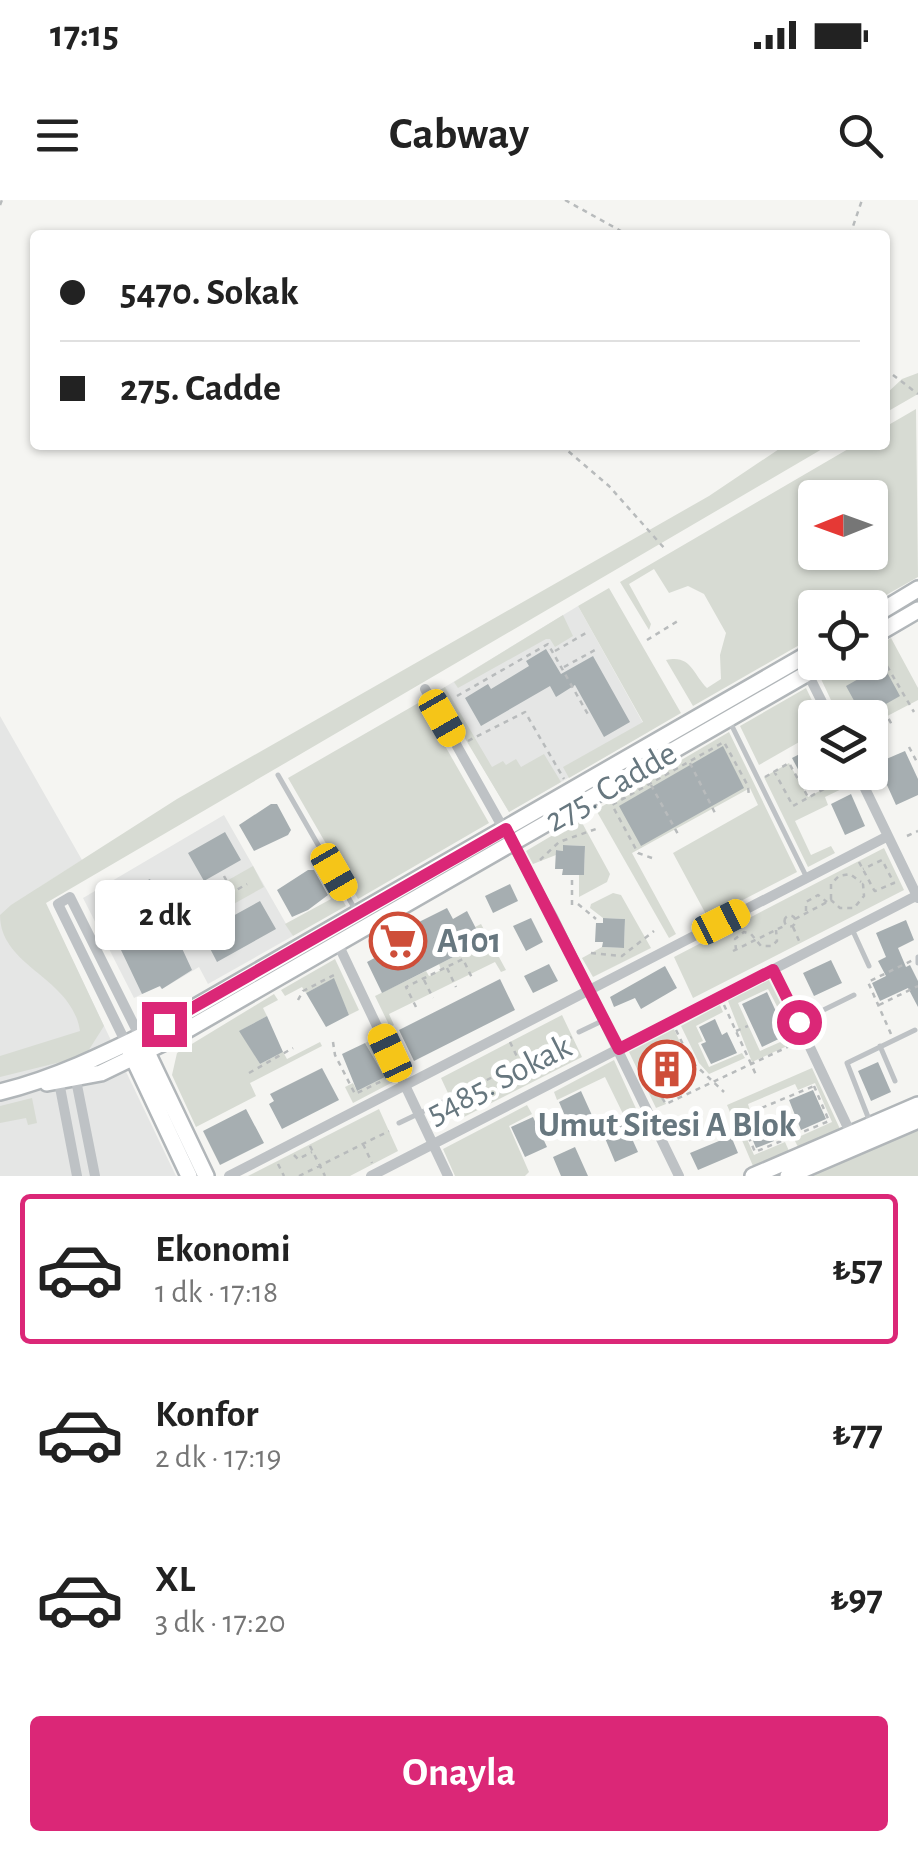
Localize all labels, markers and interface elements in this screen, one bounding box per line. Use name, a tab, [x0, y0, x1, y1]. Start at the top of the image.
text: 17:15	[50, 16, 119, 54]
icon: menu	[30, 108, 85, 163]
icon: search	[833, 108, 888, 163]
text: Cabway	[389, 112, 529, 157]
text: 5470. Sokak	[120, 274, 299, 312]
text: 275. Cadde	[120, 370, 281, 408]
north arrow	[798, 480, 888, 570]
map controls	[798, 480, 888, 790]
button: locate	[798, 590, 888, 680]
car	[414, 685, 470, 751]
button: layers	[798, 700, 888, 790]
street label: 275. Cadde	[539, 735, 683, 839]
car	[306, 839, 362, 905]
callout: 2 dk	[94, 879, 234, 949]
car	[687, 895, 755, 949]
text: 2 dk	[139, 899, 191, 931]
supermarket icon: A101	[368, 911, 428, 971]
place label: A101	[437, 924, 501, 959]
route start	[777, 1000, 822, 1045]
route end	[142, 1002, 187, 1047]
car	[364, 1019, 416, 1087]
street label: 5485. Sokak	[421, 1029, 577, 1131]
building icon: Umut Sitesi A Blok	[637, 1039, 697, 1099]
place label: Umut Sitesi A Blok	[538, 1108, 797, 1143]
icon: car	[35, 1224, 125, 1314]
text: Ekonomi	[155, 1231, 291, 1269]
text: ₺57	[832, 1250, 883, 1288]
text: 1 dk · 17:18	[155, 1276, 278, 1308]
icon: car	[35, 1389, 125, 1479]
text: Konfor	[155, 1396, 259, 1434]
text: ₺77	[832, 1415, 883, 1453]
text: 2 dk · 17:19	[155, 1441, 282, 1473]
icon: car	[35, 1554, 125, 1644]
text: XL	[155, 1561, 195, 1599]
text: ₺97	[830, 1580, 883, 1618]
text: 3 dk · 17:20	[155, 1606, 286, 1638]
button: Onayla	[30, 1716, 888, 1831]

